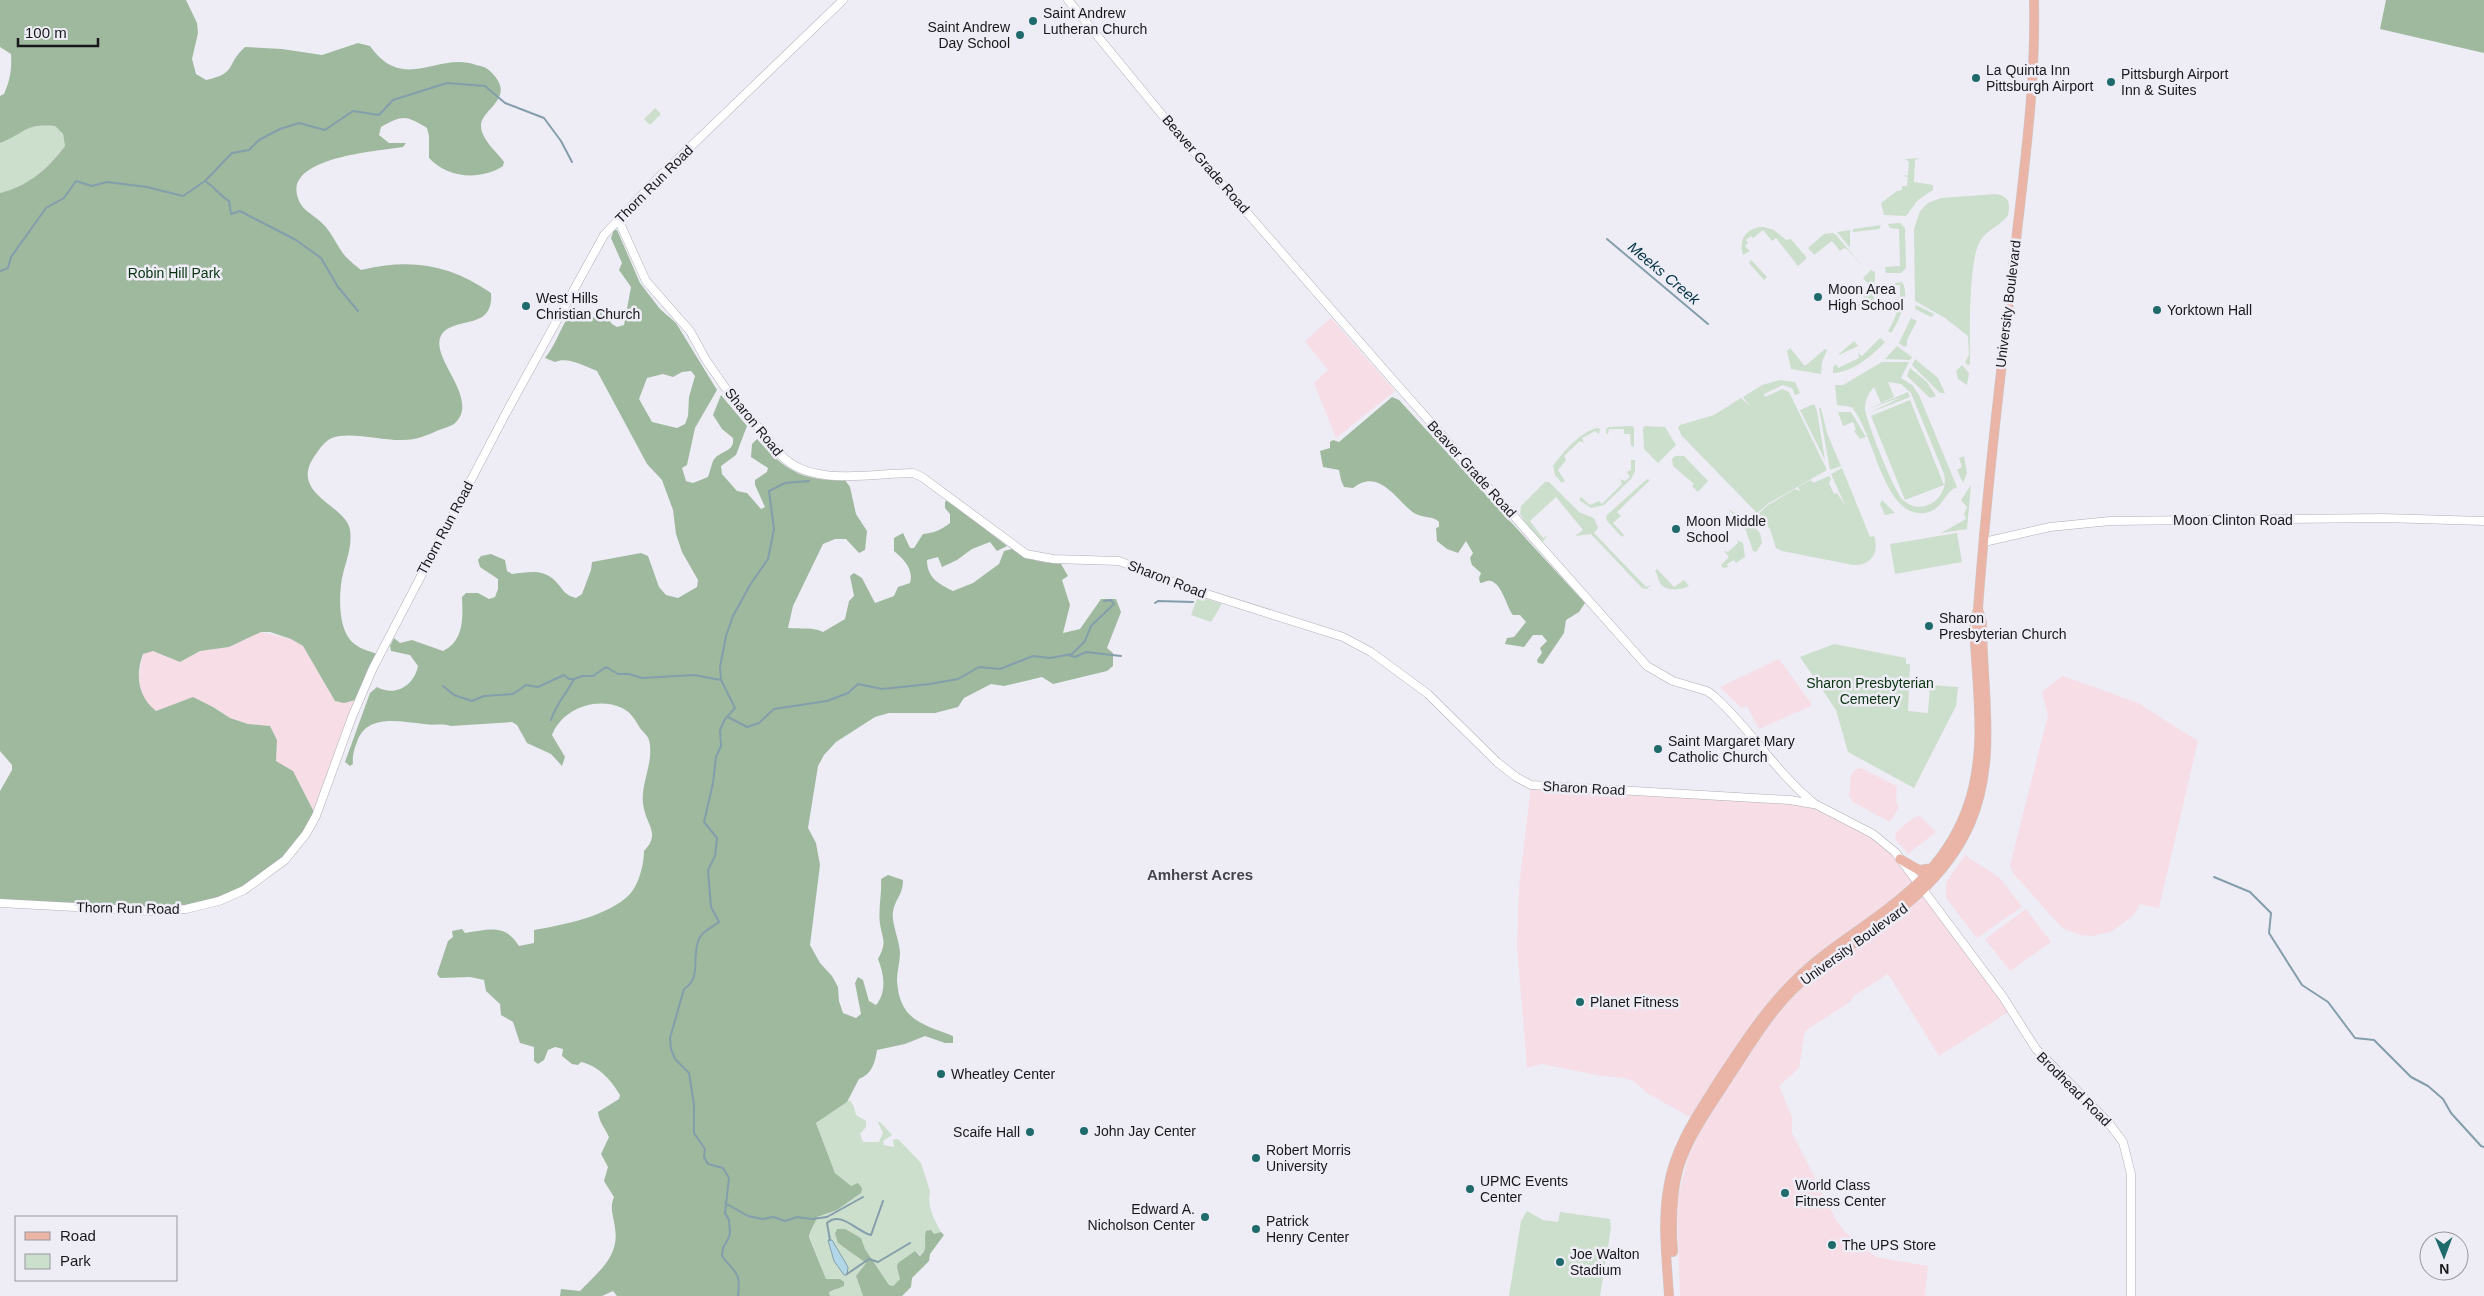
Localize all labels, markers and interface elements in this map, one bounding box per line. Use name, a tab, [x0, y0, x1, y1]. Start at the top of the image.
place label: Saint Andrew Lutheran Church	[1043, 5, 1147, 37]
scale bar	[18, 15, 98, 47]
marker: Saint Andrew Lutheran Church	[1027, 15, 1039, 27]
place label: Saint Andrew Day School	[928, 19, 1011, 51]
text: 100 m	[25, 24, 67, 41]
marker: Saint Andrew Day School	[1014, 29, 1026, 41]
place label: La Quinta Inn Pittsburgh Airport	[1986, 62, 2093, 94]
place label: Pittsburgh Airport Inn & Suites	[2121, 66, 2228, 98]
marker: La Quinta Inn Pittsburgh Airport	[1970, 72, 1982, 84]
marker: Pittsburgh Airport Inn & Suites	[2105, 76, 2117, 88]
street label: Beaver Grade Road	[1159, 112, 1253, 216]
street label: Thorn Run Road	[612, 142, 696, 226]
water label: Meeks Creek	[1625, 238, 1704, 309]
street label: University Boulevard	[1992, 239, 2024, 369]
park label: Robin Hill Park	[128, 265, 221, 281]
place label: Moon Area High School	[1828, 281, 1904, 313]
place label: West Hills Christian Church	[536, 290, 640, 322]
marker: Moon Area High School	[1812, 291, 1824, 303]
marker: West Hills Christian Church	[520, 300, 532, 312]
place label: Yorktown Hall	[2167, 302, 2252, 318]
marker: Yorktown Hall	[2151, 304, 2163, 316]
street label: Sharon Road	[722, 385, 786, 459]
street label: Beaver Grade Road	[1424, 417, 1520, 521]
street label: Thorn Run Road	[414, 479, 476, 577]
street label: Moon Clinton Road	[2173, 512, 2293, 528]
place label: Moon Middle School	[1686, 513, 1766, 545]
marker: Moon Middle School	[1670, 523, 1682, 535]
street label: Sharon Road	[1126, 557, 1208, 601]
place label: Sharon Presbyterian Church	[1939, 610, 2067, 642]
marker: Sharon Presbyterian Church	[1923, 620, 1935, 632]
park label: Sharon Presbyterian Cemetery	[1806, 675, 1934, 707]
place label: Saint Margaret Mary Catholic Church	[1668, 733, 1795, 765]
marker: Saint Margaret Mary Catholic Church	[1652, 743, 1664, 755]
street label: Sharon Road	[1542, 778, 1626, 798]
district label: Amherst Acres	[1147, 866, 1253, 883]
street label: Thorn Run Road	[76, 899, 180, 917]
street label: University Boulevard	[1797, 900, 1911, 988]
place label: Planet Fitness	[1590, 994, 1679, 1010]
marker: Planet Fitness	[1574, 996, 1586, 1008]
street label: Brodhead Road	[2034, 1049, 2114, 1129]
place label: Wheatley Center	[951, 1066, 1056, 1082]
marker: Wheatley Center	[935, 1068, 947, 1080]
place label: John Jay Center	[1094, 1123, 1196, 1139]
place label: Scaife Hall	[953, 1124, 1020, 1140]
marker: John Jay Center	[1078, 1125, 1090, 1137]
marker: Scaife Hall	[1024, 1126, 1036, 1138]
place label: Robert Morris University	[1266, 1142, 1351, 1174]
marker: Robert Morris University	[1250, 1152, 1262, 1164]
place label: UPMC Events Center	[1480, 1173, 1568, 1205]
place label: World Class Fitness Center	[1795, 1177, 1886, 1209]
marker: UPMC Events Center	[1464, 1183, 1476, 1195]
marker: World Class Fitness Center	[1779, 1187, 1791, 1199]
place label: Edward A. Nicholson Center	[1088, 1201, 1195, 1233]
marker: Edward A. Nicholson Center	[1199, 1211, 1211, 1223]
place label: Patrick Henry Center	[1266, 1213, 1350, 1245]
legend	[15, 1216, 178, 1281]
marker: Patrick Henry Center	[1250, 1223, 1262, 1235]
text: Road	[60, 1227, 96, 1244]
north arrow	[2419, 1231, 2469, 1281]
place label: The UPS Store	[1842, 1237, 1936, 1253]
marker: The UPS Store	[1826, 1239, 1838, 1251]
place label: Joe Walton Stadium	[1570, 1246, 1640, 1278]
text: Park	[60, 1252, 91, 1269]
marker: Joe Walton Stadium	[1554, 1256, 1566, 1268]
text: N	[2439, 1261, 2449, 1277]

